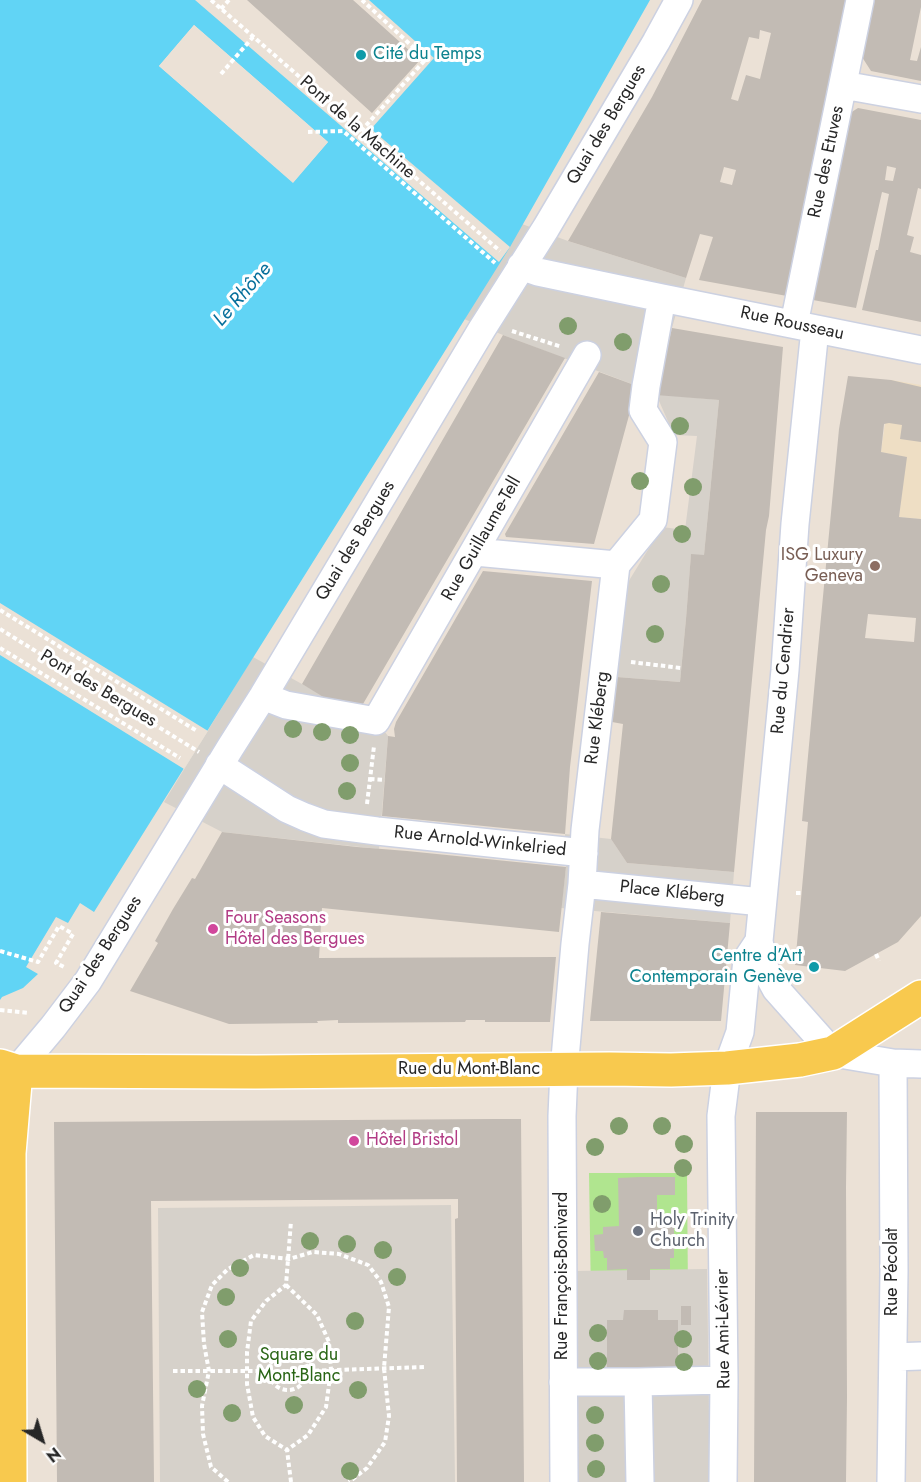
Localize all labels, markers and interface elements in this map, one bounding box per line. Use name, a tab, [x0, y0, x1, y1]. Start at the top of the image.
place label: Cité du Temps	[373, 44, 482, 66]
marker: Cité du Temps	[354, 48, 368, 62]
street label: Quai des Bergues	[563, 61, 651, 189]
street label: Pont de la Machine	[295, 72, 419, 184]
street label: Rue des Etuves	[805, 104, 849, 220]
water label: Le Rhône	[209, 258, 277, 332]
street label: Rue Rousseau	[738, 302, 846, 346]
street label: Rue Guillaume-Tell	[438, 473, 526, 605]
street label: Quai des Bergues	[312, 477, 400, 605]
place label: ISG Luxury Geneva	[781, 545, 863, 588]
marker: ISG Luxury Geneva	[868, 559, 882, 573]
street label: Rue du Cendrier	[768, 607, 800, 735]
street label: Pont des Bergues	[36, 646, 160, 732]
street label: Rue Kléberg	[582, 670, 614, 766]
street label: Rue Arnold-Winkelried	[393, 822, 567, 862]
street label: Place Kléberg	[619, 877, 725, 909]
street label: Quai des Bergues	[55, 892, 147, 1018]
place label: Four Seasons Hôtel des Bergues	[225, 908, 364, 950]
marker: Four Seasons Hôtel des Bergues	[206, 922, 220, 936]
place label: Centre d’Art Contemporain Genève	[630, 946, 802, 988]
marker: Centre d’Art Contemporain Genève	[807, 960, 821, 974]
street label: Rue du Mont-Blanc	[398, 1059, 540, 1081]
place label: Hôtel Bristol	[366, 1130, 458, 1152]
marker: Hôtel Bristol	[347, 1134, 361, 1148]
street label: Rue François-Bonivard	[552, 1192, 574, 1360]
place label: Holy Trinity Church	[650, 1210, 734, 1252]
marker: Holy Trinity Church	[631, 1224, 645, 1238]
street label: Rue Pécolat	[882, 1228, 904, 1316]
street label: Rue Ami-Lévrier	[712, 1269, 736, 1389]
park label: Square du Mont-Blanc	[258, 1345, 340, 1388]
north arrow	[12, 1410, 72, 1470]
text: N	[41, 1442, 65, 1468]

